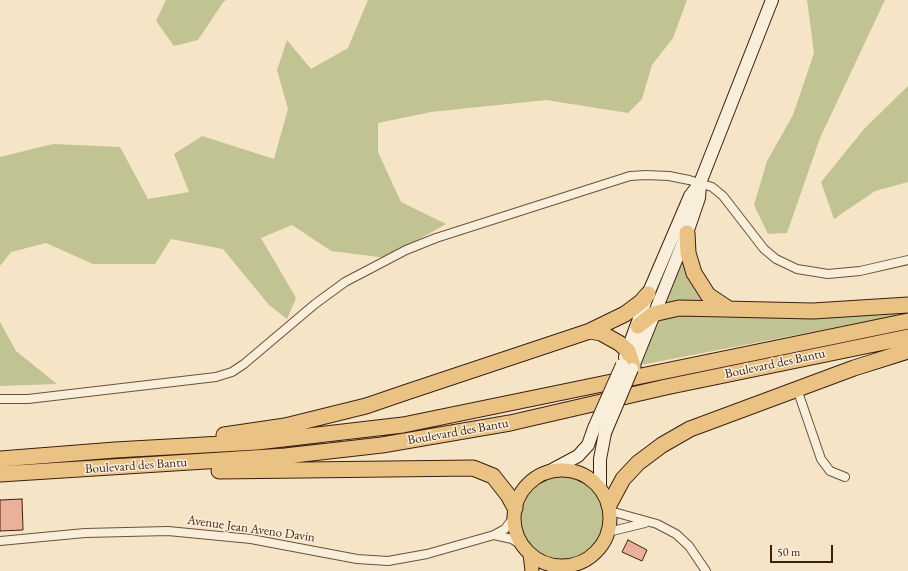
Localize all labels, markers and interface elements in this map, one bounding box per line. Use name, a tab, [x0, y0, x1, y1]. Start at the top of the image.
street label: Boulevard des Bantu	[723, 346, 827, 382]
street label: Boulevard des Bantu	[406, 415, 510, 449]
street label: Boulevard des Bantu	[84, 455, 188, 477]
street label: Avenue Jean Aveno Davin	[186, 512, 316, 546]
scale bar	[772, 537, 835, 563]
text: 50 m	[777, 544, 800, 560]

